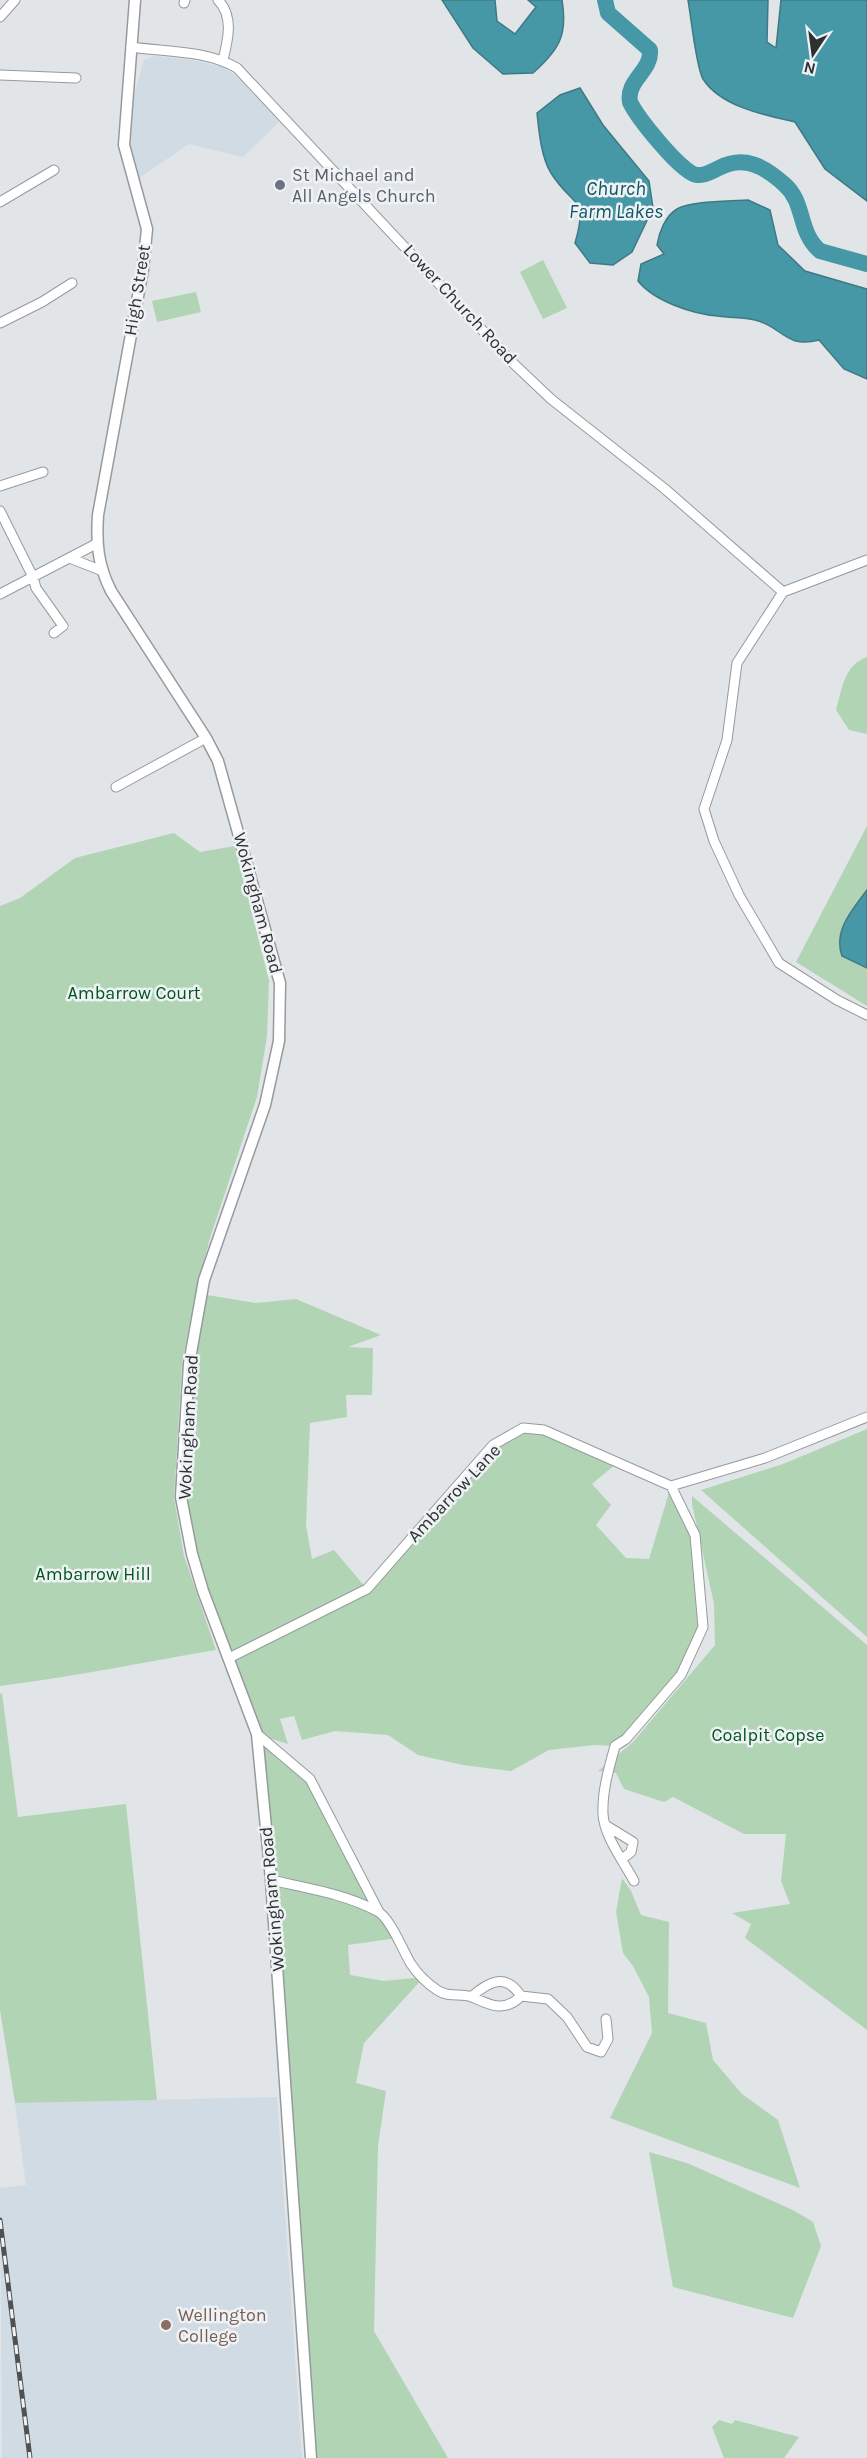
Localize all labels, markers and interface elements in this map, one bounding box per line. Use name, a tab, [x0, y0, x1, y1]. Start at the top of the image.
north arrow	[783, 24, 843, 84]
text: N	[802, 58, 817, 79]
place label: St Michael and All Angels Church	[292, 164, 436, 207]
water label: Church Farm Lakes	[569, 177, 663, 223]
marker: St Michael and All Angels Church	[273, 178, 287, 192]
street label: Lower Church Road	[399, 239, 521, 369]
street label: High Street	[119, 243, 155, 337]
street label: Wokingham Road	[229, 830, 287, 976]
park label: Ambarrow Court	[68, 982, 201, 1004]
street label: Wokingham Road	[173, 1354, 203, 1500]
street label: Ambarrow Lane	[403, 1439, 505, 1547]
park label: Ambarrow Hill	[35, 1563, 151, 1585]
park label: Coalpit Copse	[712, 1724, 824, 1746]
street label: Wokingham Road	[255, 1826, 289, 1972]
place label: Wellington College	[178, 2304, 267, 2347]
marker: Wellington College	[159, 2318, 173, 2332]

